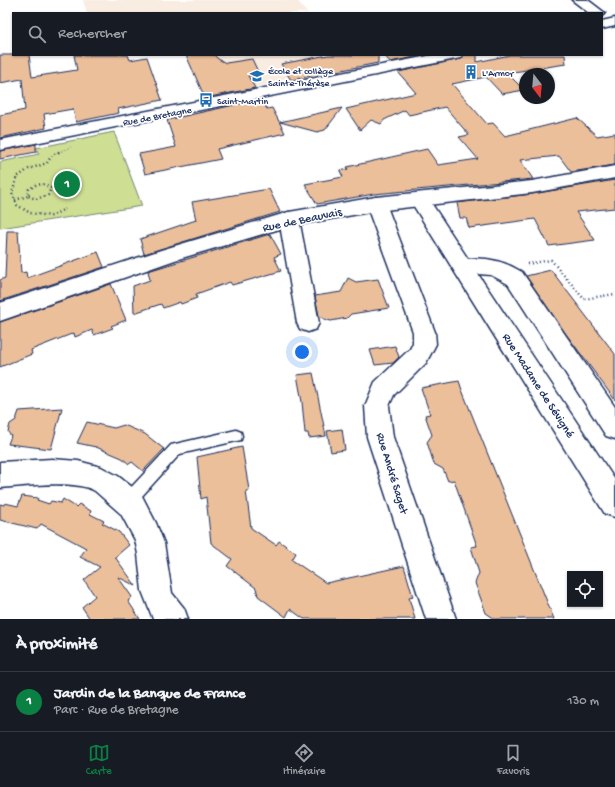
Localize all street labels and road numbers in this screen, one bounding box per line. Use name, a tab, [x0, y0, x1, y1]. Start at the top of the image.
street label: Rue de Bretagne	[122, 104, 194, 130]
street label: Rue de Beauvais	[262, 206, 344, 236]
street label: Rue Madame de Sévigné	[498, 331, 577, 442]
street label: Rue André Saget	[372, 431, 410, 517]

